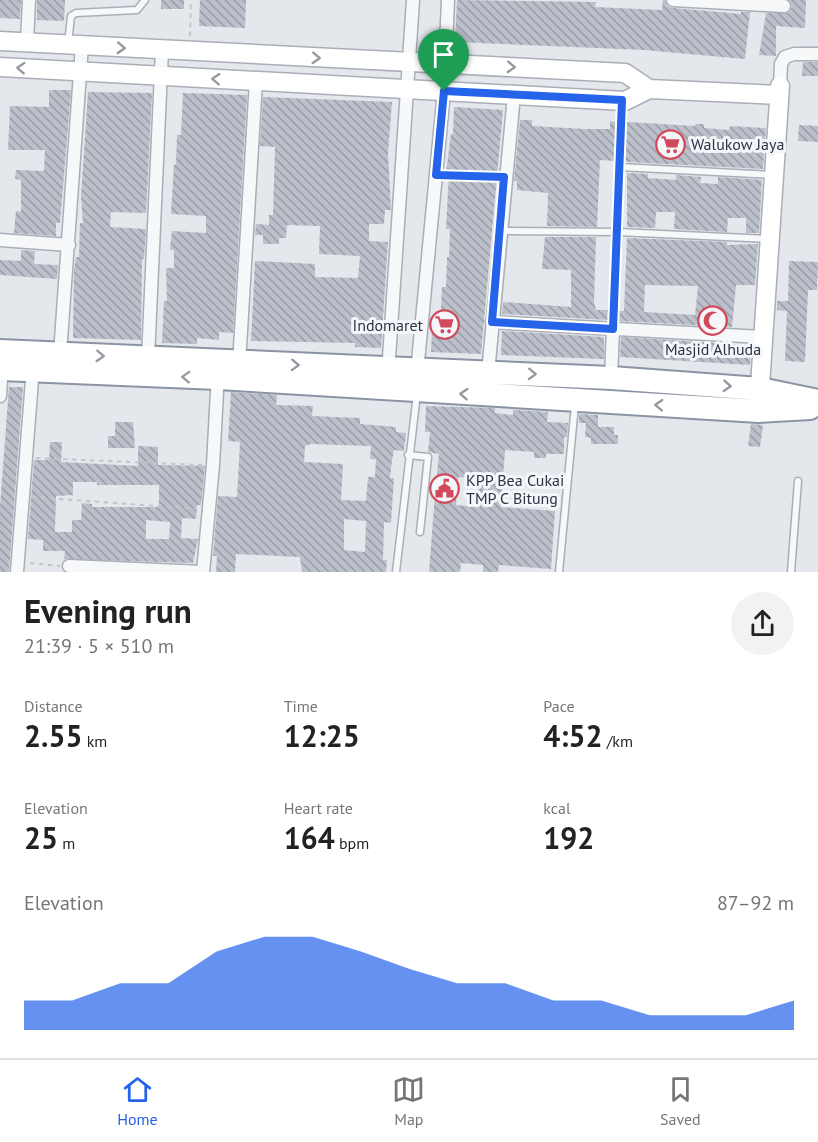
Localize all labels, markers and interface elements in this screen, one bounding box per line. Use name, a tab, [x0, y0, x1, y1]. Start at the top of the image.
pin	[418, 29, 469, 91]
icon: arrive	[427, 38, 460, 71]
one-way arrow	[117, 41, 126, 54]
one-way arrow	[311, 52, 320, 65]
one-way arrow	[506, 60, 515, 73]
one-way arrow	[16, 61, 25, 74]
one-way arrow	[211, 72, 220, 85]
supermarket icon: Walukow Jaya	[654, 128, 686, 160]
place label: Walukow Jaya	[691, 134, 784, 154]
mosque icon: Masjid Alhuda	[697, 305, 729, 337]
supermarket icon: Indomaret	[428, 309, 460, 341]
place label: Indomaret	[352, 315, 424, 335]
place label: Masjid Alhuda	[665, 339, 761, 359]
one-way arrow	[96, 349, 105, 362]
one-way arrow	[291, 358, 300, 371]
one-way arrow	[527, 368, 536, 381]
one-way arrow	[181, 370, 190, 383]
one-way arrow	[722, 380, 731, 393]
one-way arrow	[460, 387, 469, 400]
one-way arrow	[654, 399, 663, 412]
place label: KPP Bea Cukai TMP C Bitung	[466, 470, 564, 508]
public building icon: KPP Bea Cukai TMP C Bitung	[429, 473, 461, 505]
text: Evening run	[24, 589, 192, 632]
button: share	[731, 592, 794, 655]
text: 21:39 · 5 × 510 m	[24, 633, 174, 659]
text: Distance	[24, 696, 83, 716]
text: Time	[284, 696, 318, 716]
text: Pace	[543, 696, 575, 716]
text: 2.55	[24, 716, 82, 755]
text: 12:25	[284, 716, 360, 755]
text: 4:52	[543, 716, 602, 755]
text: km	[82, 731, 107, 751]
text: /km	[602, 731, 633, 751]
text: Elevation	[24, 798, 88, 818]
text: Heart rate	[284, 798, 353, 818]
text: kcal	[543, 798, 571, 818]
text: 25	[24, 818, 58, 857]
text: 164	[284, 818, 335, 857]
text: 192	[543, 818, 594, 857]
text: m	[58, 833, 75, 853]
text: bpm	[335, 833, 369, 853]
text: Elevation	[24, 890, 104, 916]
text: 87–92 m	[717, 890, 794, 916]
tab: Home	[117, 1073, 158, 1129]
tab: Map	[392, 1073, 425, 1129]
tab: Saved	[660, 1073, 701, 1129]

